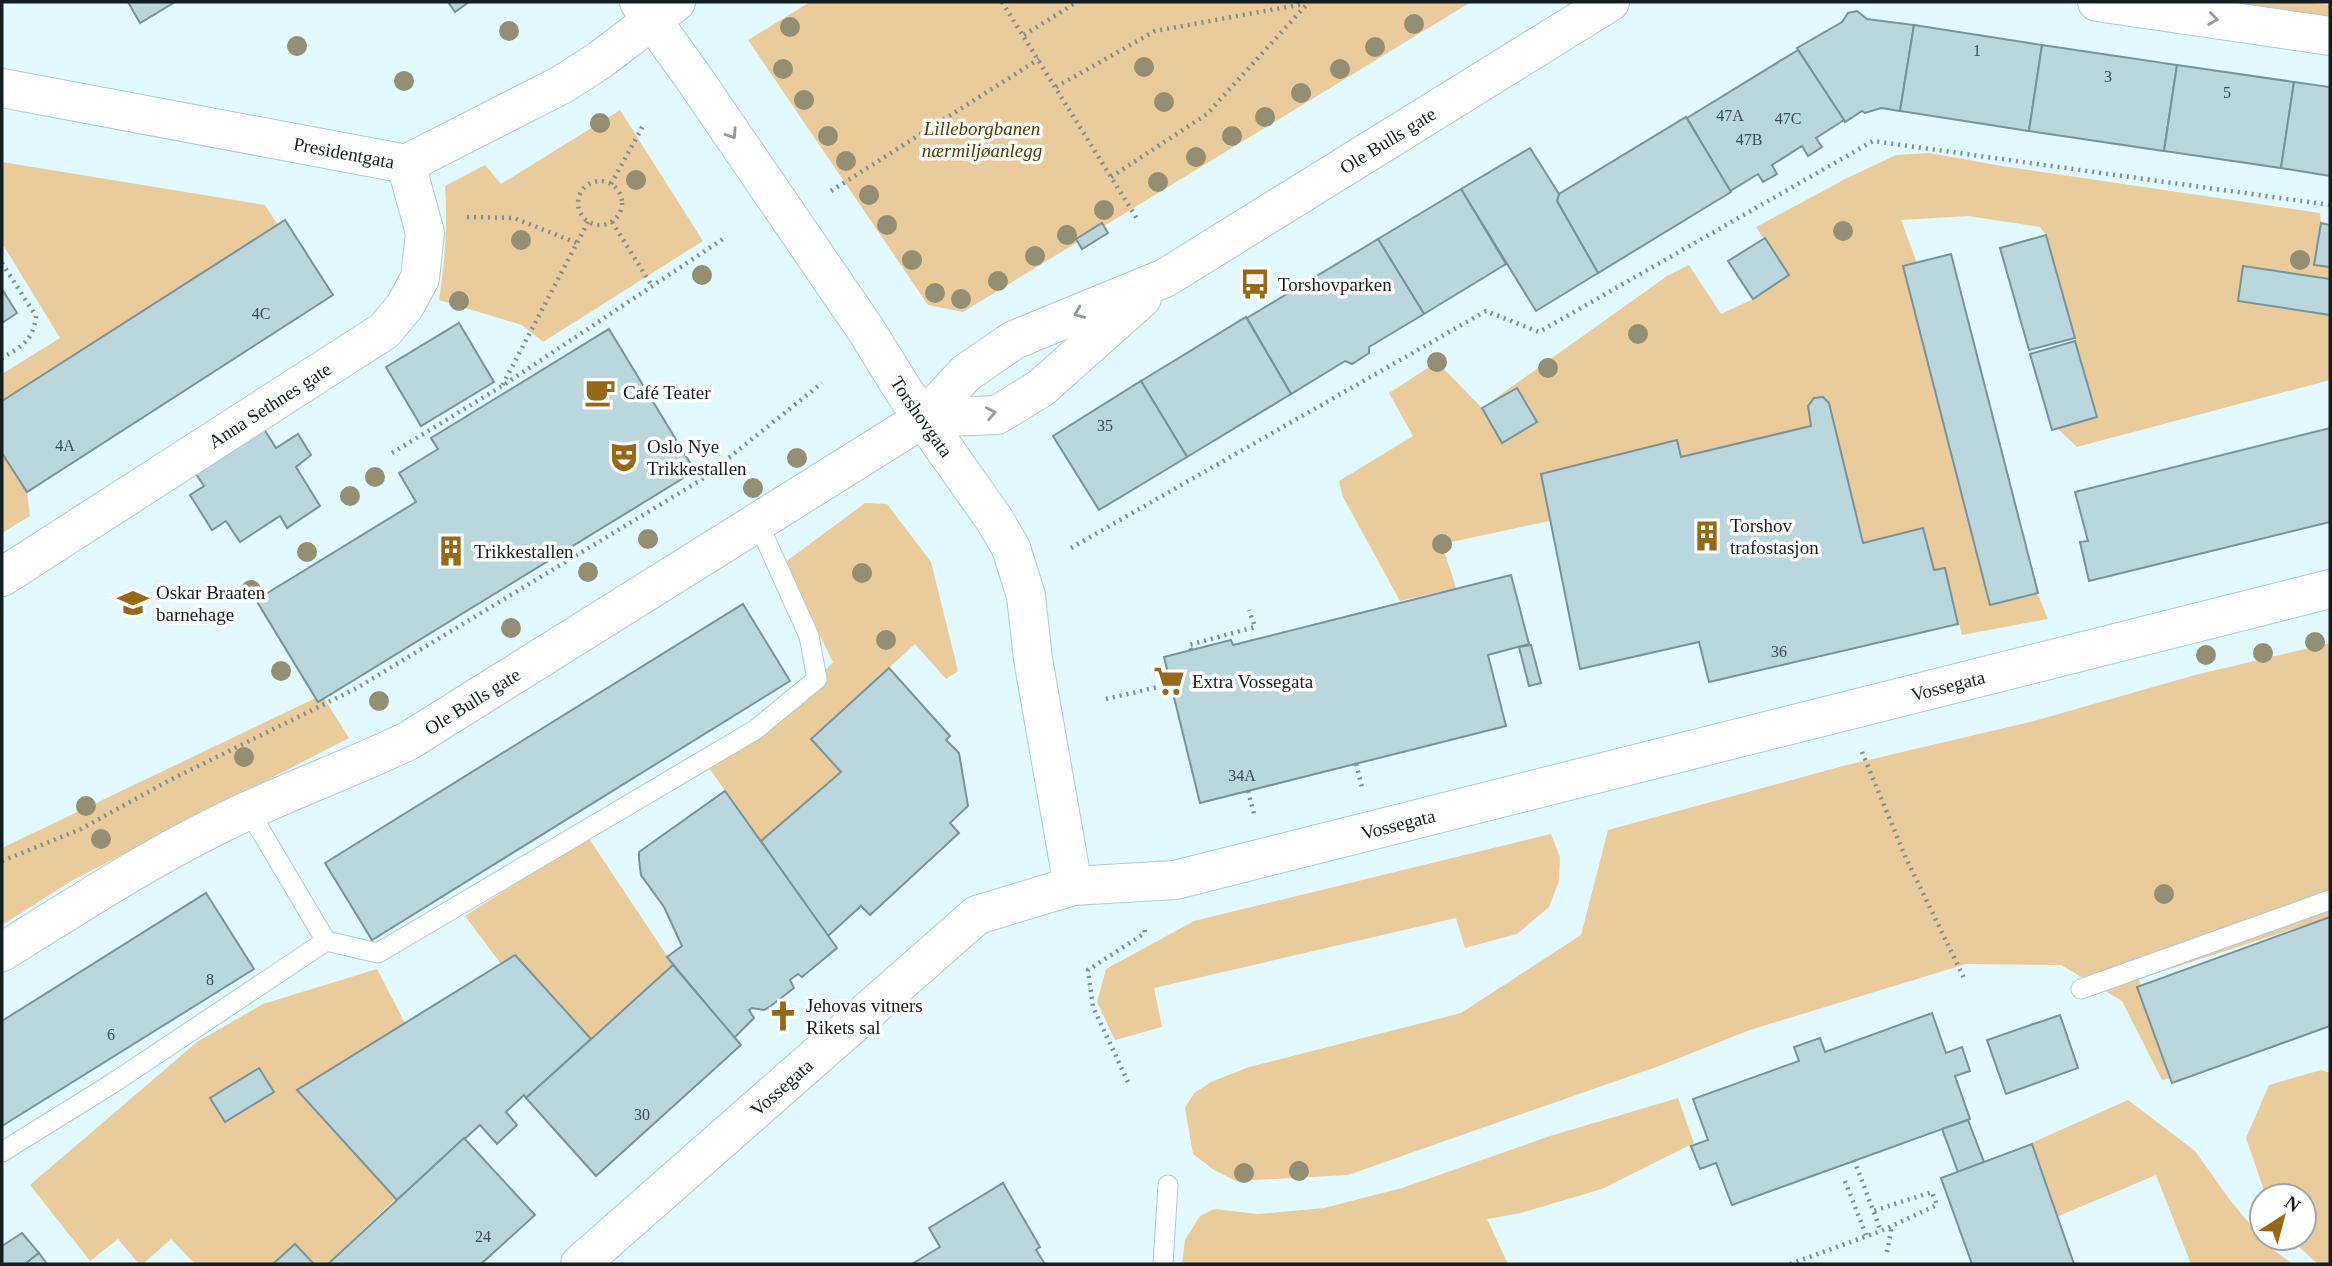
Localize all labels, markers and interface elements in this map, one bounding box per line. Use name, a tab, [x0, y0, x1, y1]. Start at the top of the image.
one-way arrow	[2207, 11, 2219, 26]
house number: 1	[1973, 42, 1981, 59]
house number: 3	[2104, 68, 2112, 85]
house number: 5	[2223, 84, 2231, 101]
street label: Ole Bulls gate	[1336, 103, 1439, 178]
house number: 47A	[1716, 107, 1744, 124]
house number: 47C	[1775, 110, 1801, 127]
park label: Lilleborgbanen nærmiljøanlegg	[922, 118, 1042, 161]
one-way arrow	[724, 126, 737, 139]
house number: 47B	[1736, 131, 1762, 148]
street label: Presidentgata	[292, 133, 397, 173]
bus stop icon: Torshovparken	[1238, 267, 1272, 301]
place label: Torshovparken	[1278, 274, 1392, 295]
house number: 4C	[252, 305, 270, 322]
one-way arrow	[1074, 305, 1086, 319]
street label: Anna Sethnes gate	[204, 358, 335, 452]
street label: Torshovgata	[886, 373, 957, 462]
cafe icon: Café Teater	[583, 375, 617, 409]
place label: Café Teater	[623, 382, 711, 403]
one-way arrow	[985, 407, 997, 422]
house number: 35	[1097, 417, 1113, 434]
place label: Oslo Nye Trikkestallen	[647, 436, 747, 479]
house number: 4A	[55, 437, 75, 454]
theatre icon: Oslo Nye Trikkestallen	[607, 440, 641, 474]
place label: Torshov trafostasjon	[1730, 515, 1819, 558]
building icon: Torshov trafostasjon	[1690, 519, 1724, 553]
building icon: Trikkestallen	[434, 534, 468, 568]
place label: Trikkestallen	[474, 541, 574, 562]
place label: Oskar Braaten barnehage	[156, 582, 266, 625]
school or university icon: Oskar Braaten barnehage	[116, 586, 150, 620]
house number: 36	[1771, 643, 1787, 660]
street label: Ole Bulls gate	[421, 664, 524, 739]
supermarket icon: Extra Vossegata	[1152, 664, 1186, 698]
street label: Vossegata	[1909, 666, 1988, 705]
place label: Extra Vossegata	[1192, 671, 1314, 692]
house number: 34A	[1228, 767, 1256, 784]
street label: Vossegata	[1359, 805, 1438, 844]
house number: 8	[206, 971, 214, 988]
place label: Jehovas vitners Rikets sal	[806, 995, 923, 1038]
church icon: Jehovas vitners Rikets sal	[766, 999, 800, 1033]
house number: 6	[107, 1026, 115, 1043]
street label: Vossegata	[746, 1054, 817, 1120]
house number: 30	[634, 1106, 650, 1123]
north arrow	[2248, 1182, 2318, 1252]
text: N	[2281, 1191, 2305, 1216]
house number: 24	[475, 1228, 491, 1245]

